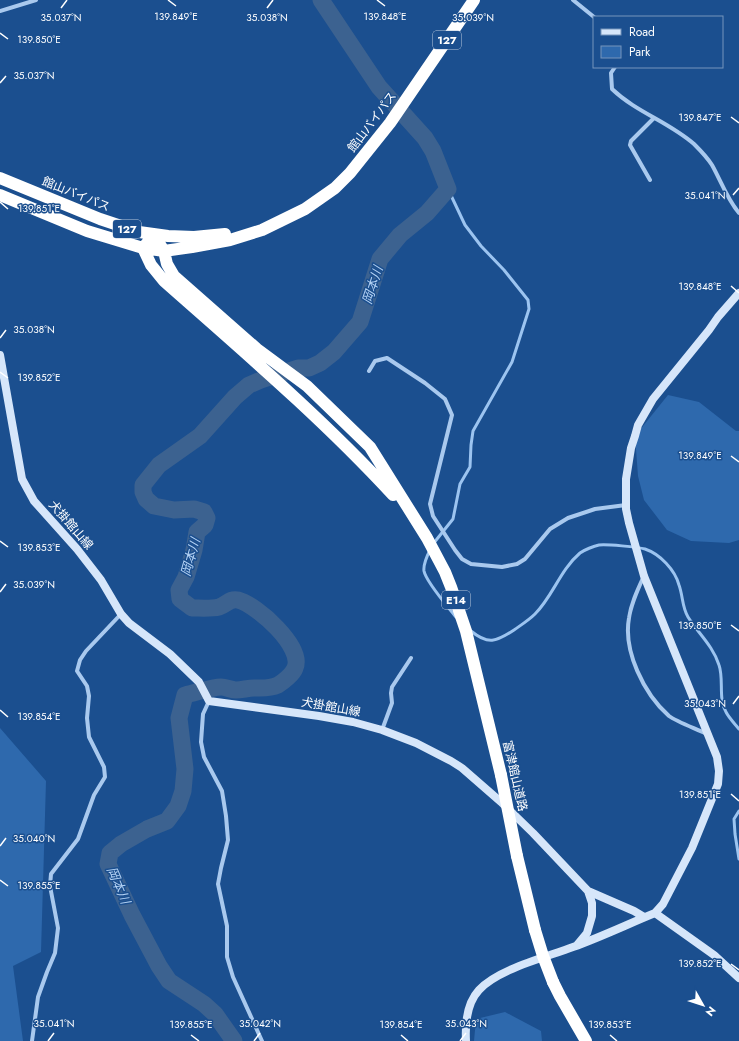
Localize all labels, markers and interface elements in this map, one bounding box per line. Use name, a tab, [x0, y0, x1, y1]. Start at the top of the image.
text: 139.849°E	[154, 9, 198, 24]
text: 139.848°E	[363, 9, 407, 24]
text: 35.037°N	[40, 10, 82, 25]
text: 35.038°N	[246, 10, 288, 25]
text: 35.039°N	[452, 10, 494, 25]
legend	[593, 16, 723, 68]
text: Road	[629, 23, 655, 41]
road number: 127	[433, 31, 461, 49]
text: 139.850°E	[17, 32, 61, 47]
text: Park	[629, 43, 651, 61]
text: 35.037°N	[13, 68, 55, 83]
street label: 館山バイパス	[343, 88, 401, 156]
text: 139.847°E	[679, 110, 721, 125]
street label: 館山バイパス	[39, 172, 113, 216]
text: 35.041°N	[685, 188, 725, 203]
text: 139.851°E	[18, 201, 60, 216]
road number: 127	[113, 220, 141, 238]
water label: 岡本川	[357, 262, 388, 307]
text: 139.848°E	[678, 279, 722, 294]
text: 35.038°N	[13, 322, 55, 337]
text: 139.852°E	[17, 370, 61, 385]
text: 139.849°E	[678, 448, 722, 463]
street label: 犬掛館山線	[45, 496, 97, 554]
water label: 岡本川	[176, 534, 206, 579]
text: 139.853°E	[18, 540, 60, 555]
text: 35.039°N	[13, 577, 55, 592]
road number: E14	[442, 591, 470, 609]
text: 139.850°E	[678, 618, 722, 633]
street label: 犬掛館山線	[300, 693, 362, 721]
text: 35.043°N	[684, 696, 726, 711]
text: 139.854°E	[17, 709, 61, 724]
street label: 富津館山道路	[498, 739, 532, 813]
text: 139.851°E	[679, 787, 721, 802]
text: 35.040°N	[13, 831, 55, 846]
water label: 岡本川	[102, 864, 136, 909]
text: 139.855°E	[17, 878, 61, 893]
text: 139.852°E	[678, 956, 722, 971]
north arrow	[683, 985, 723, 1025]
text: N	[702, 1003, 720, 1020]
text: 35.041°N	[34, 1016, 74, 1031]
text: 35.042°N	[239, 1016, 281, 1031]
text: 35.043°N	[445, 1016, 487, 1031]
text: 139.855°E	[169, 1017, 213, 1032]
text: 139.854°E	[379, 1017, 423, 1032]
text: 139.853°E	[589, 1017, 631, 1032]

